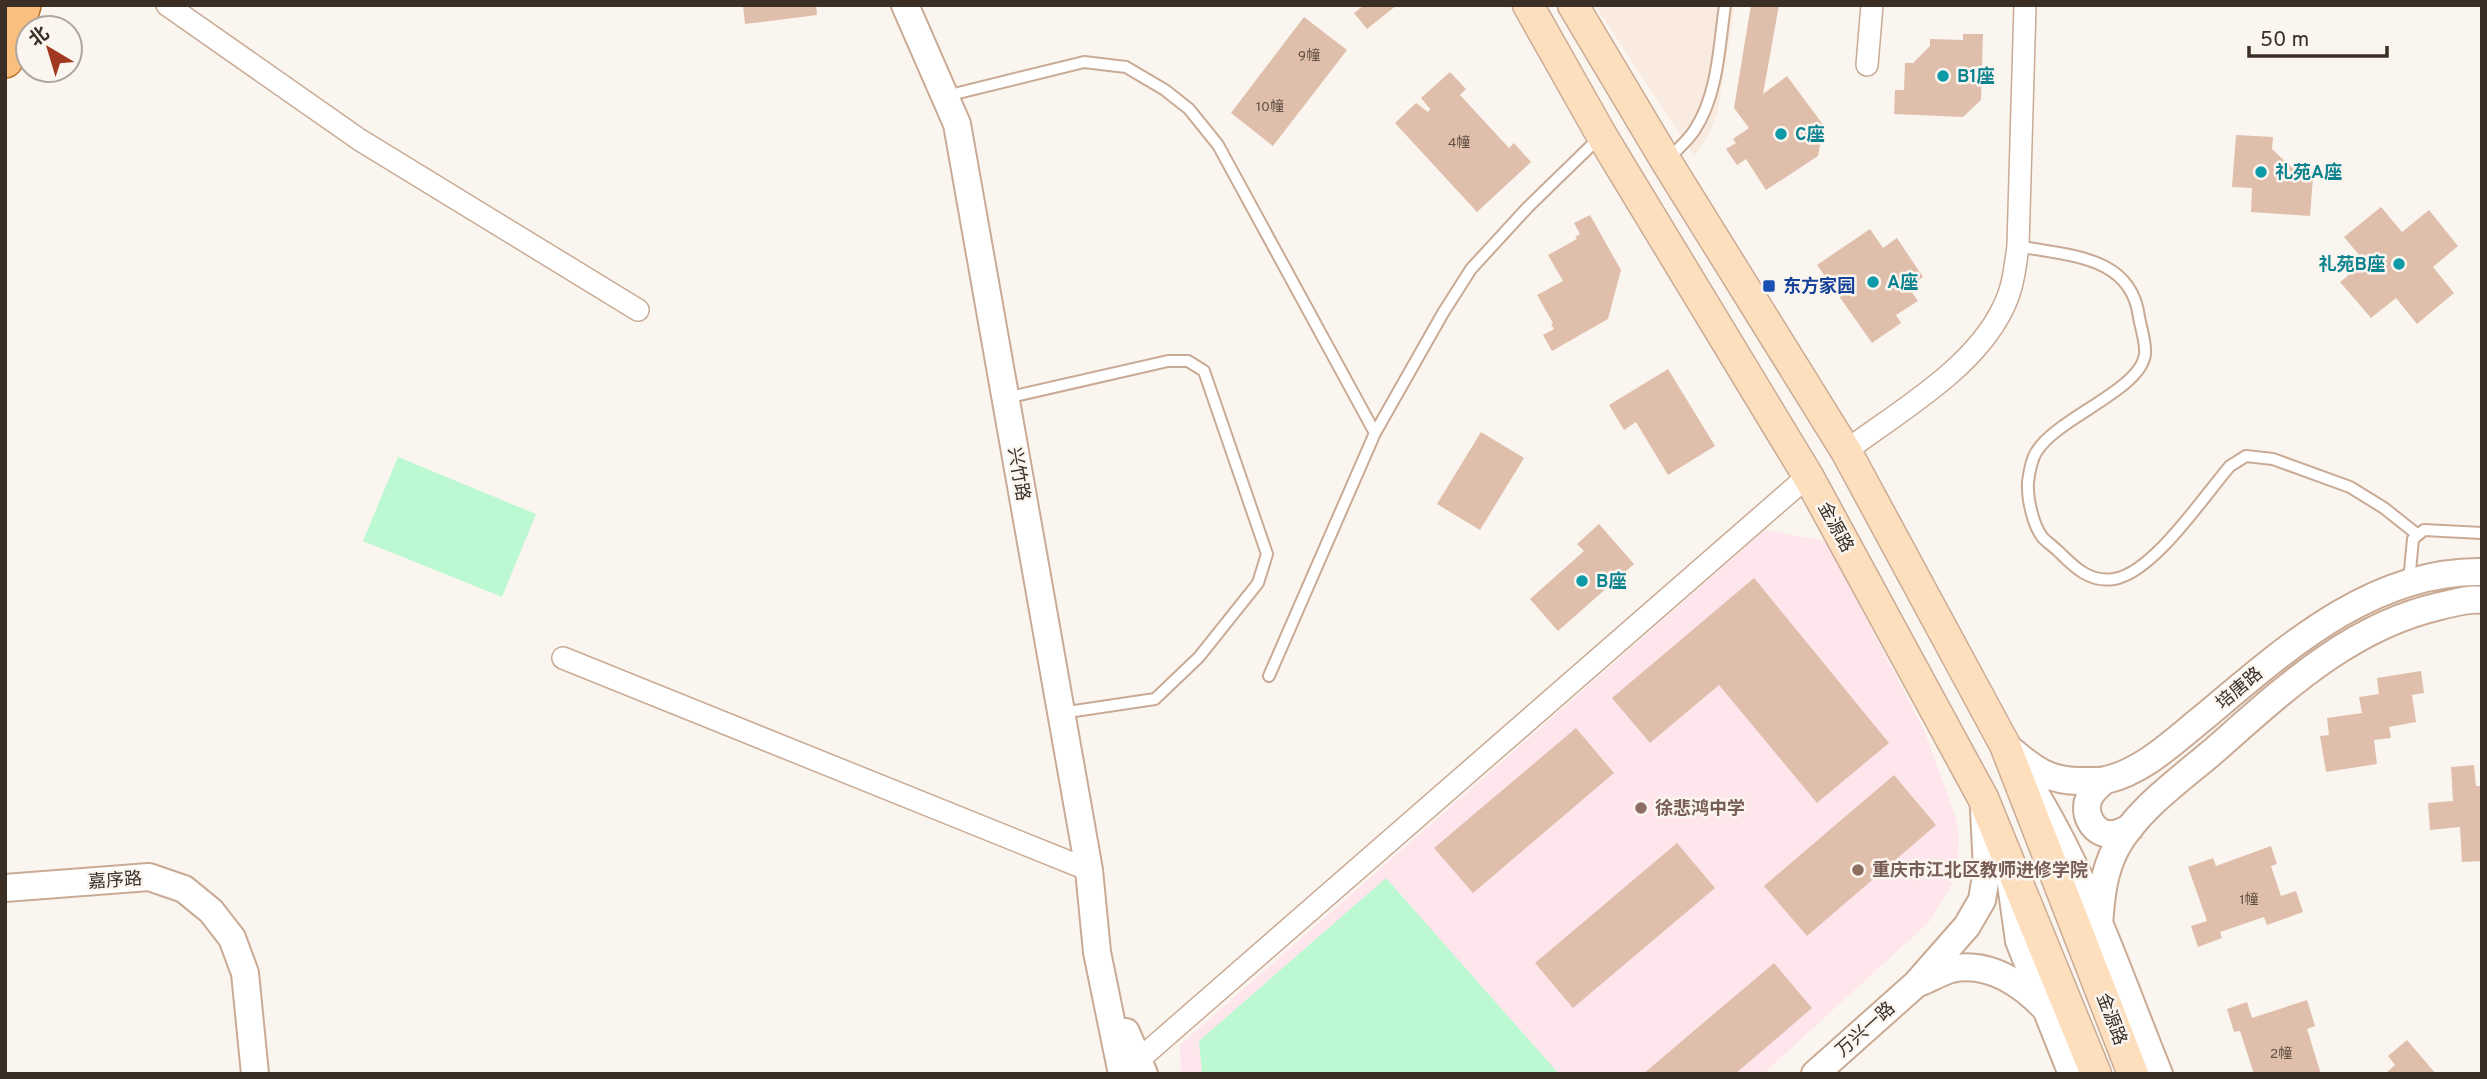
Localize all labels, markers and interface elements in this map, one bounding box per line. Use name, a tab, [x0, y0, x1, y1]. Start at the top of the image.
north arrow	[14, 14, 84, 84]
scale bar	[2249, 14, 2387, 58]
text: 北	[25, 22, 55, 52]
text: 50 m	[2260, 27, 2309, 54]
house number: 9幢	[1298, 47, 1320, 65]
place label: B1座	[1957, 66, 1995, 89]
marker: B1座	[1935, 68, 1951, 84]
house number: 10幢	[1256, 98, 1284, 116]
place label: C座	[1795, 124, 1825, 147]
marker: C座	[1773, 126, 1789, 142]
house number: 4幢	[1448, 134, 1470, 152]
place label: 礼苑A座	[2275, 162, 2342, 185]
marker: 礼苑A座	[2253, 164, 2269, 180]
place label: 礼苑B座	[2319, 254, 2385, 277]
marker: 礼苑B座	[2391, 256, 2407, 272]
place label: A座	[1887, 272, 1918, 295]
marker: A座	[1865, 274, 1881, 290]
place label: 东方家园	[1783, 276, 1855, 299]
marker: 东方家园	[1761, 278, 1777, 294]
street label: 兴竹路	[1002, 446, 1034, 503]
street label: 金源路	[1812, 499, 1858, 557]
place label: B座	[1596, 571, 1626, 594]
marker: B座	[1574, 573, 1590, 589]
street label: 培唐路	[2212, 663, 2268, 715]
place label: 徐悲鸿中学	[1655, 798, 1745, 821]
marker: 徐悲鸿中学	[1633, 800, 1649, 816]
place label: 重庆市江北区教师进修学院	[1872, 860, 2088, 883]
marker: 重庆市江北区教师进修学院	[1850, 862, 1866, 878]
street label: 嘉序路	[87, 868, 143, 895]
house number: 1幢	[2239, 891, 2259, 909]
street label: 金源路	[2090, 990, 2131, 1049]
street label: 万兴一路	[1832, 997, 1900, 1063]
house number: 2幢	[2270, 1045, 2292, 1063]

